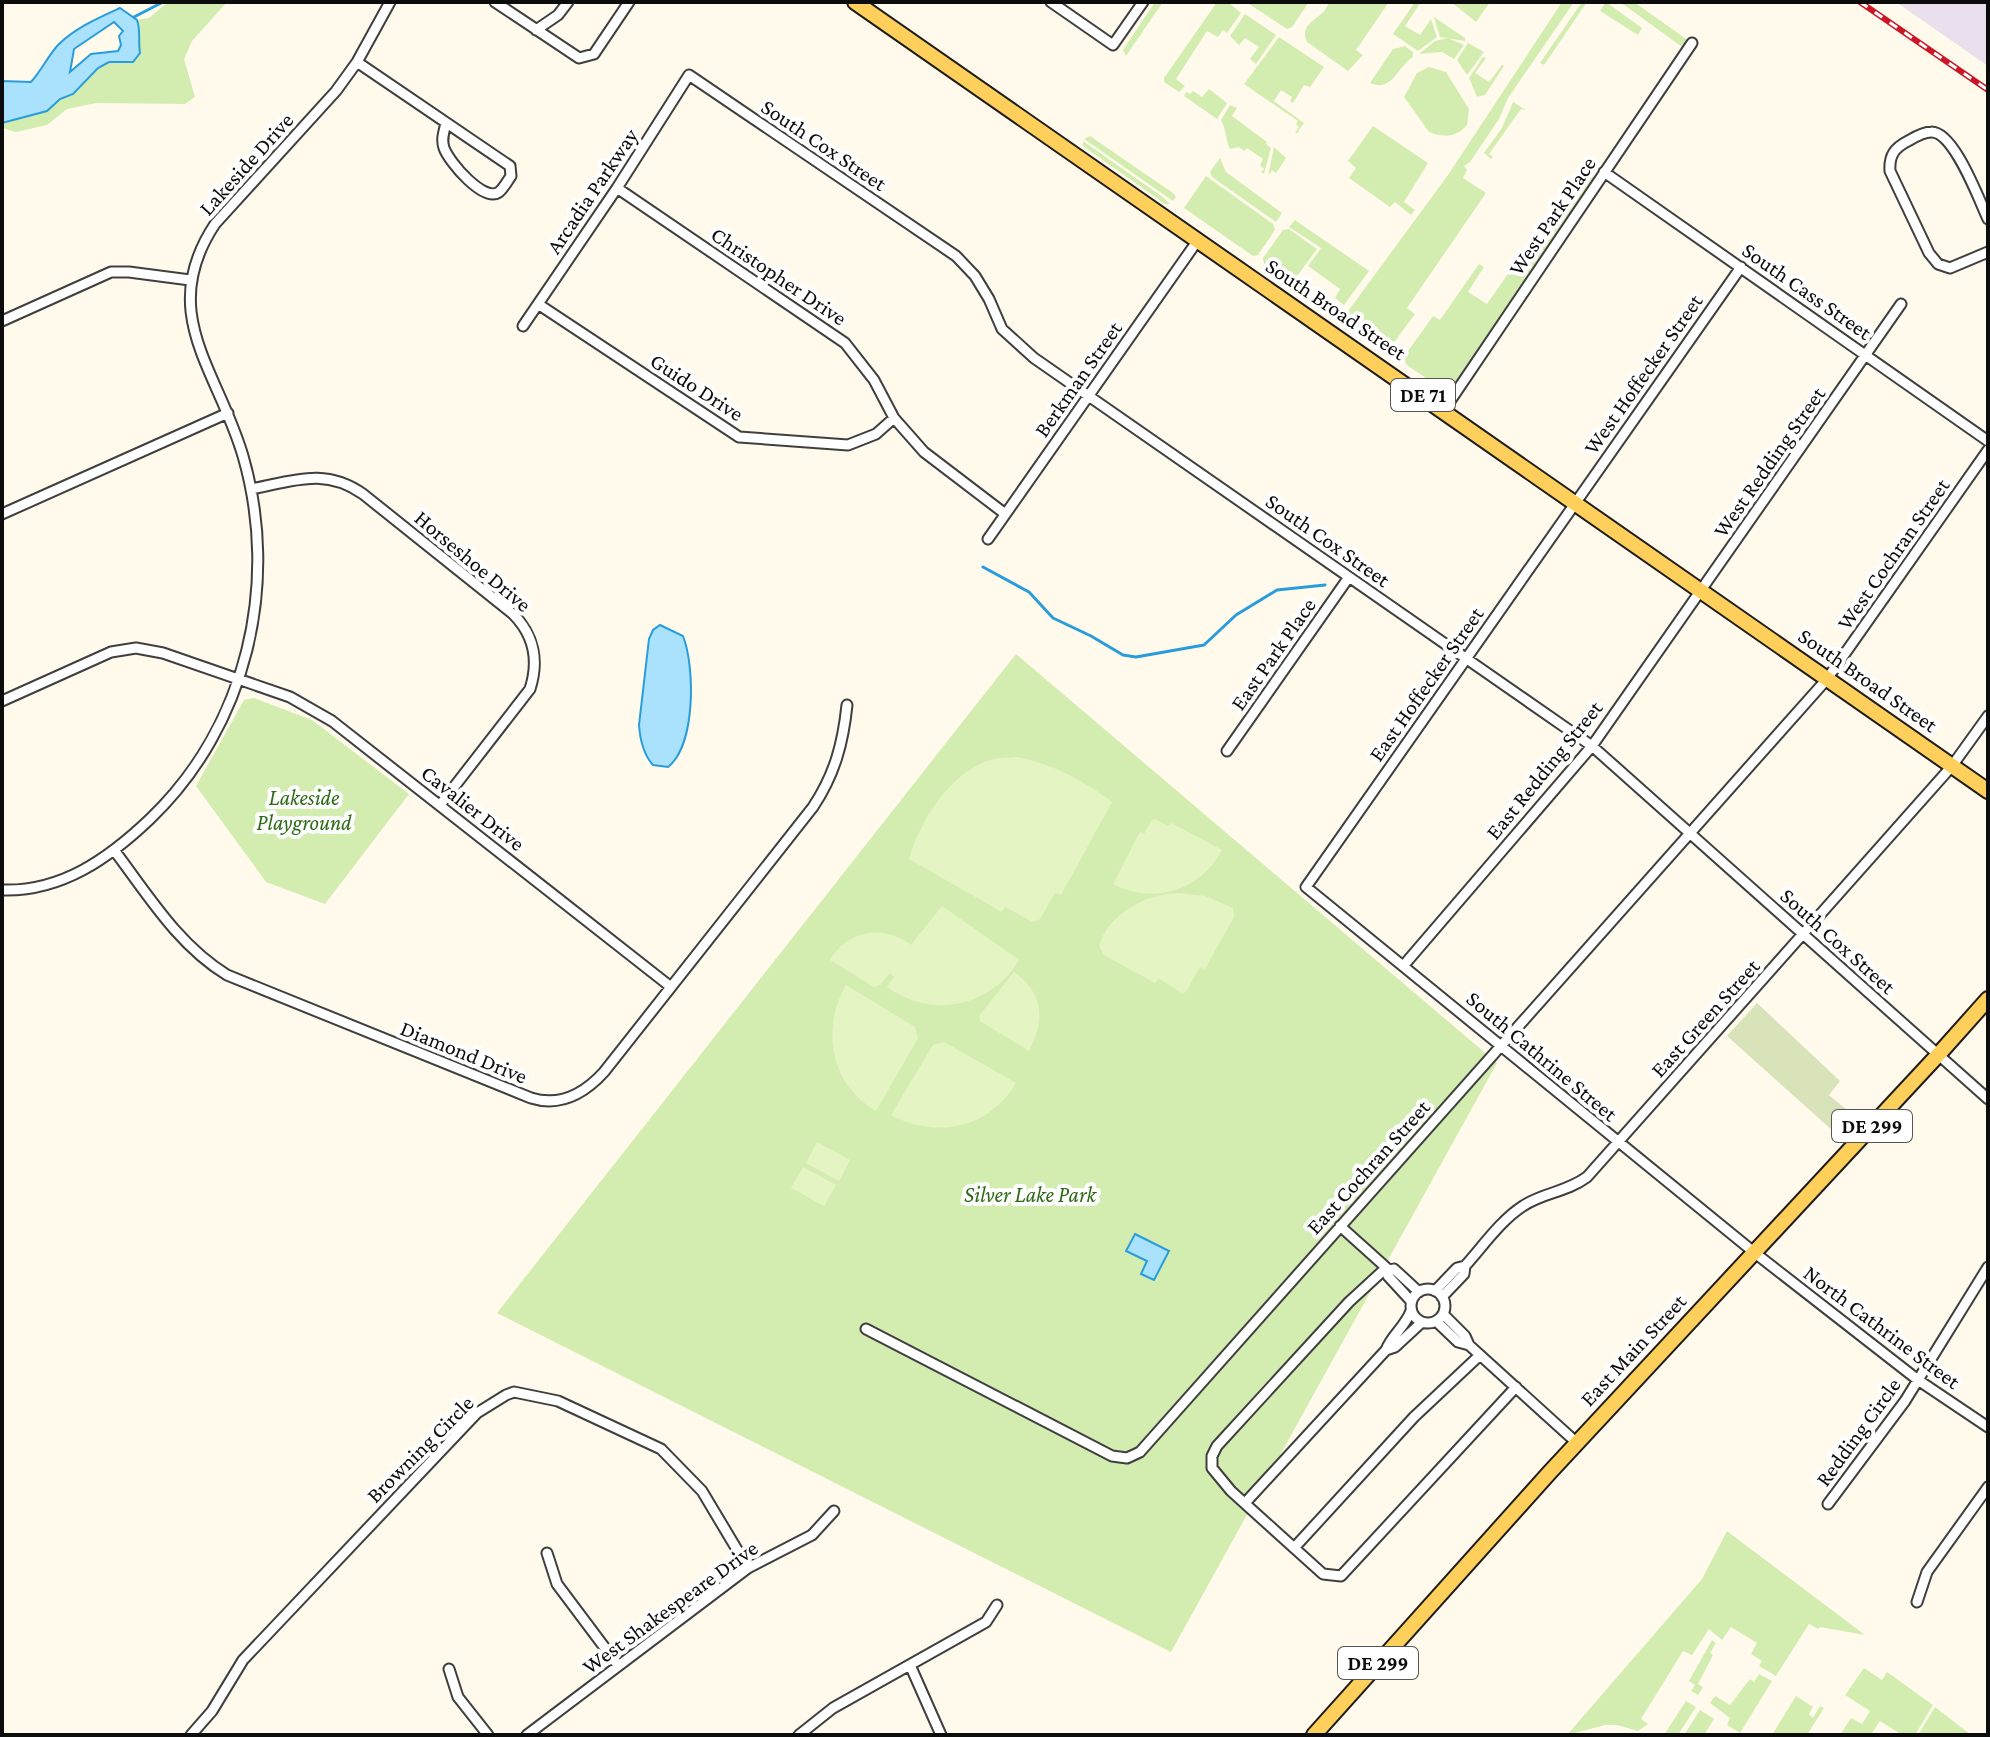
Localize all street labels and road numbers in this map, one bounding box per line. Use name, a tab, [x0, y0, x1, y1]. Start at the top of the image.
street label: South Cox Street	[757, 94, 892, 196]
street label: Lakeside Drive	[194, 108, 298, 220]
street label: Arcadia Parkway	[541, 123, 644, 258]
street label: West Park Place	[1503, 152, 1601, 280]
street label: Christopher Drive	[707, 221, 851, 331]
street label: South Cass Street	[1738, 237, 1877, 345]
street label: South Broad Street	[1261, 253, 1411, 366]
street label: West Hoffecker Street	[1578, 289, 1708, 459]
street label: Berkman Street	[1029, 316, 1127, 442]
street label: Guido Drive	[646, 348, 748, 426]
road number: DE 71	[1391, 379, 1455, 411]
street label: West Redding Street	[1708, 382, 1831, 542]
street label: West Cochran Street	[1832, 473, 1955, 634]
street label: South Cox Street	[1261, 488, 1395, 592]
street label: Horseshoe Drive	[410, 505, 536, 617]
street label: East Park Place	[1225, 593, 1321, 715]
street label: East Hoffecker Street	[1363, 601, 1489, 766]
street label: South Broad Street	[1794, 623, 1943, 738]
street label: East Redding Street	[1481, 695, 1608, 844]
street label: Cavalier Drive	[416, 760, 530, 856]
street label: South Cox Street	[1776, 883, 1901, 999]
street label: East Green Street	[1645, 953, 1765, 1082]
street label: South Cathrine Street	[1462, 986, 1623, 1127]
street label: Diamond Drive	[397, 1015, 531, 1089]
street label: East Cochran Street	[1301, 1094, 1435, 1239]
road number: DE 299	[1832, 1110, 1912, 1142]
street label: North Cathrine Street	[1799, 1260, 1966, 1394]
street label: East Main Street	[1575, 1288, 1692, 1411]
street label: Redding Circle	[1810, 1373, 1906, 1491]
street label: Browning Circle	[361, 1390, 479, 1508]
street label: West Shakespeare Drive	[578, 1535, 762, 1679]
road number: DE 299	[1338, 1647, 1418, 1679]

